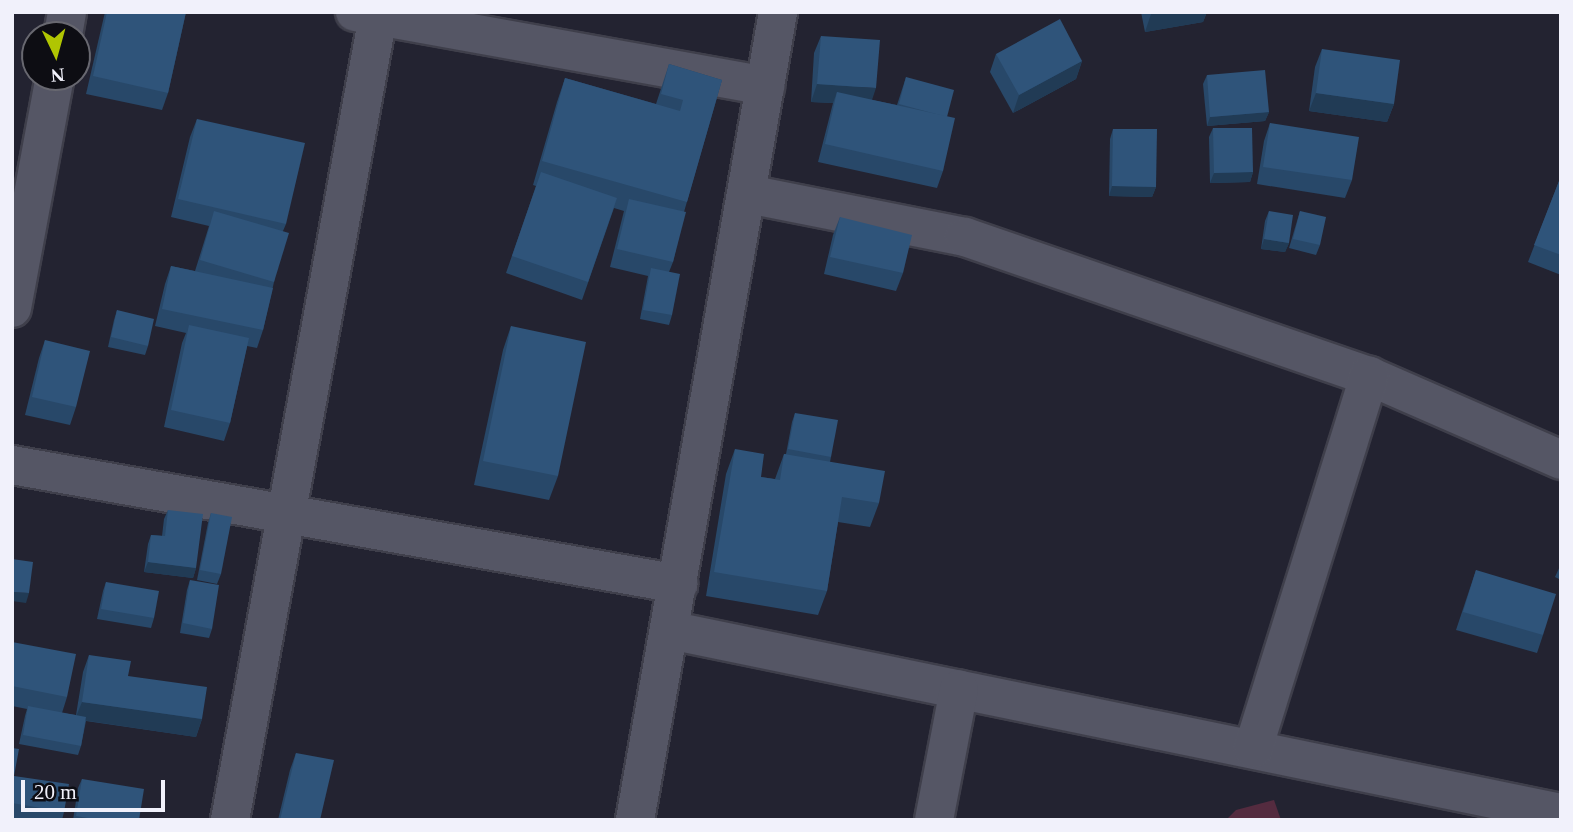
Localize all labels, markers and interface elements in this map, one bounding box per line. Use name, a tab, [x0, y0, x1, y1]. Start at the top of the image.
north arrow	[21, 21, 91, 91]
text: N	[50, 64, 65, 86]
scale bar	[24, 766, 168, 810]
text: 20 m	[34, 780, 77, 804]

